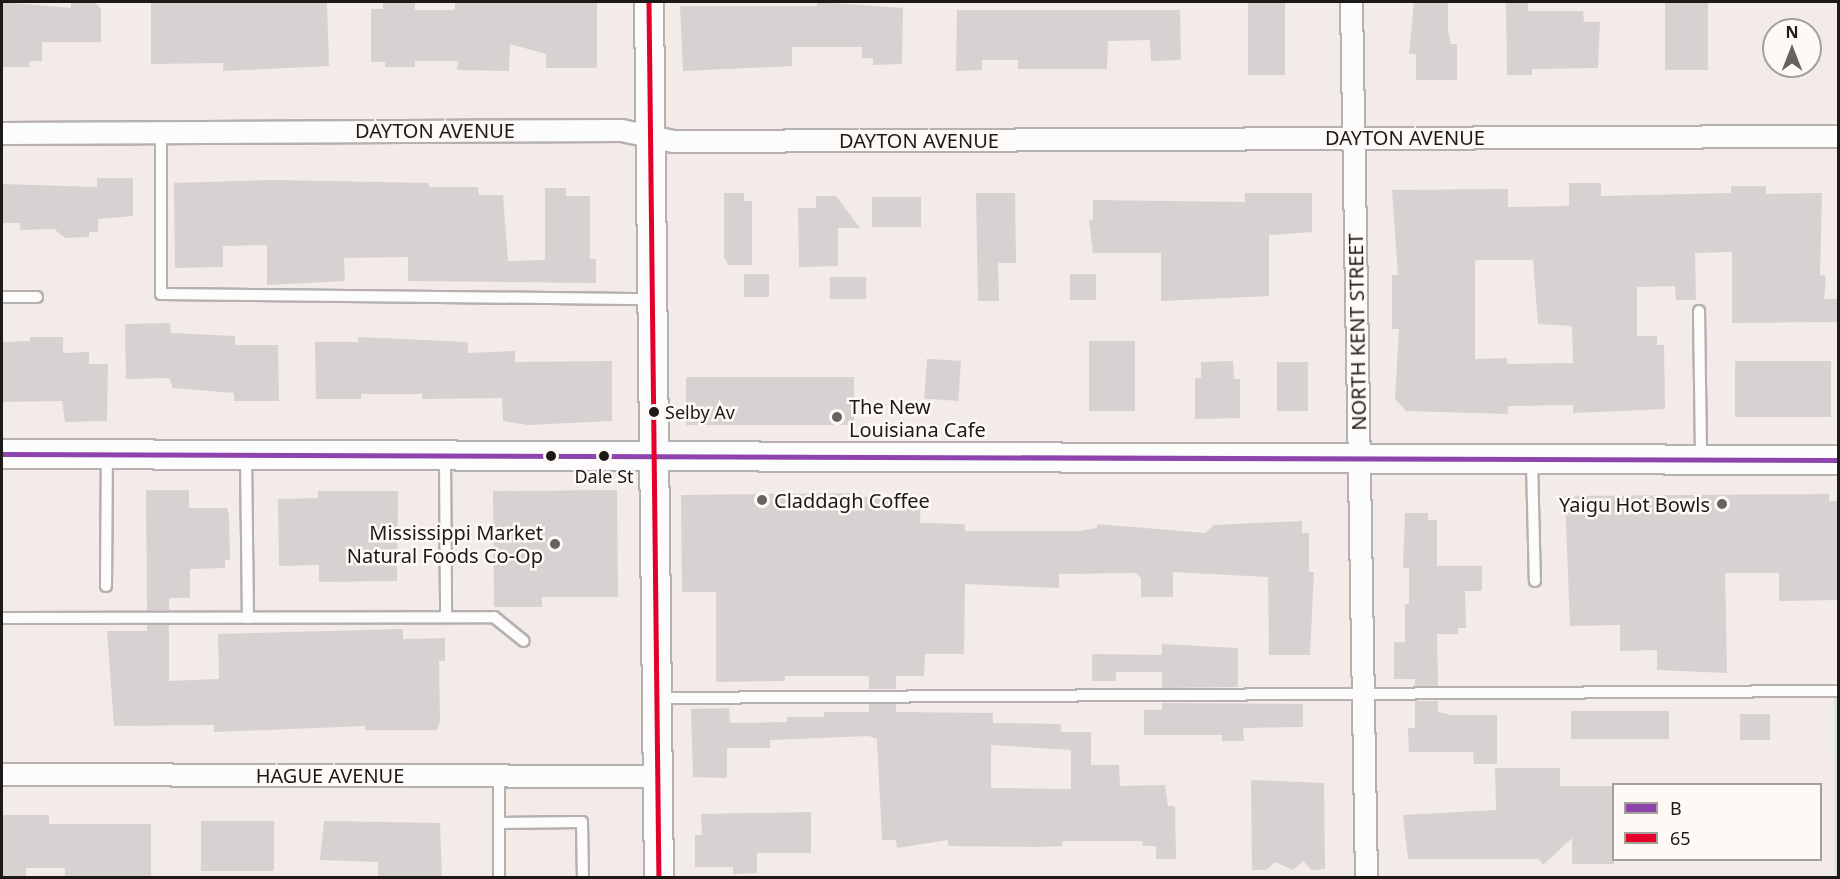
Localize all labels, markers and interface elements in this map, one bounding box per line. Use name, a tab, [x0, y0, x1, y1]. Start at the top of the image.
north arrow	[1762, 18, 1822, 78]
text: N	[1785, 21, 1799, 43]
street label: DAYTON AVENUE	[355, 118, 515, 142]
street label: DAYTON AVENUE	[1325, 125, 1485, 149]
street label: DAYTON AVENUE	[839, 128, 999, 152]
street label: NORTH KENT STREET	[1343, 233, 1371, 431]
place label: The New Louisiana Cafe	[849, 394, 986, 441]
place label: Selby Av	[665, 401, 735, 423]
marker: Selby Av	[648, 406, 660, 418]
marker: The New Louisiana Cafe	[830, 410, 844, 424]
unlabelled marker	[545, 450, 557, 462]
marker: Dale St	[598, 450, 610, 462]
place label: Dale St	[574, 465, 634, 487]
place label: Claddagh Coffee	[774, 488, 930, 512]
place label: Yaigu Hot Bowls	[1559, 492, 1710, 516]
marker: Claddagh Coffee	[755, 493, 769, 507]
marker: Yaigu Hot Bowls	[1715, 497, 1729, 511]
place label: Mississippi Market Natural Foods Co-Op	[347, 520, 543, 567]
marker: Mississippi Market Natural Foods Co-Op	[548, 537, 562, 551]
street label: HAGUE AVENUE	[256, 763, 404, 787]
legend	[1612, 783, 1822, 861]
text: B	[1670, 796, 1682, 820]
text: 65	[1670, 826, 1691, 850]

